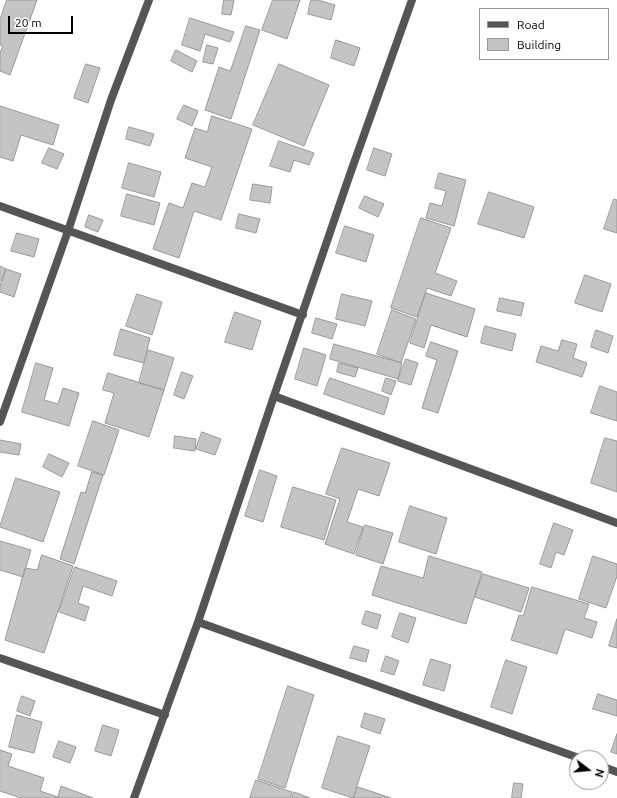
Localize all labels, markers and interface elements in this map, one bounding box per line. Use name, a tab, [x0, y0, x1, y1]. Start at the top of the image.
scale bar	[10, 8, 75, 34]
legend	[479, 8, 609, 60]
text: 20 m	[15, 16, 42, 29]
text: Road	[517, 18, 545, 31]
text: Building	[517, 38, 561, 51]
north arrow	[569, 750, 609, 790]
text: N	[593, 767, 606, 779]

